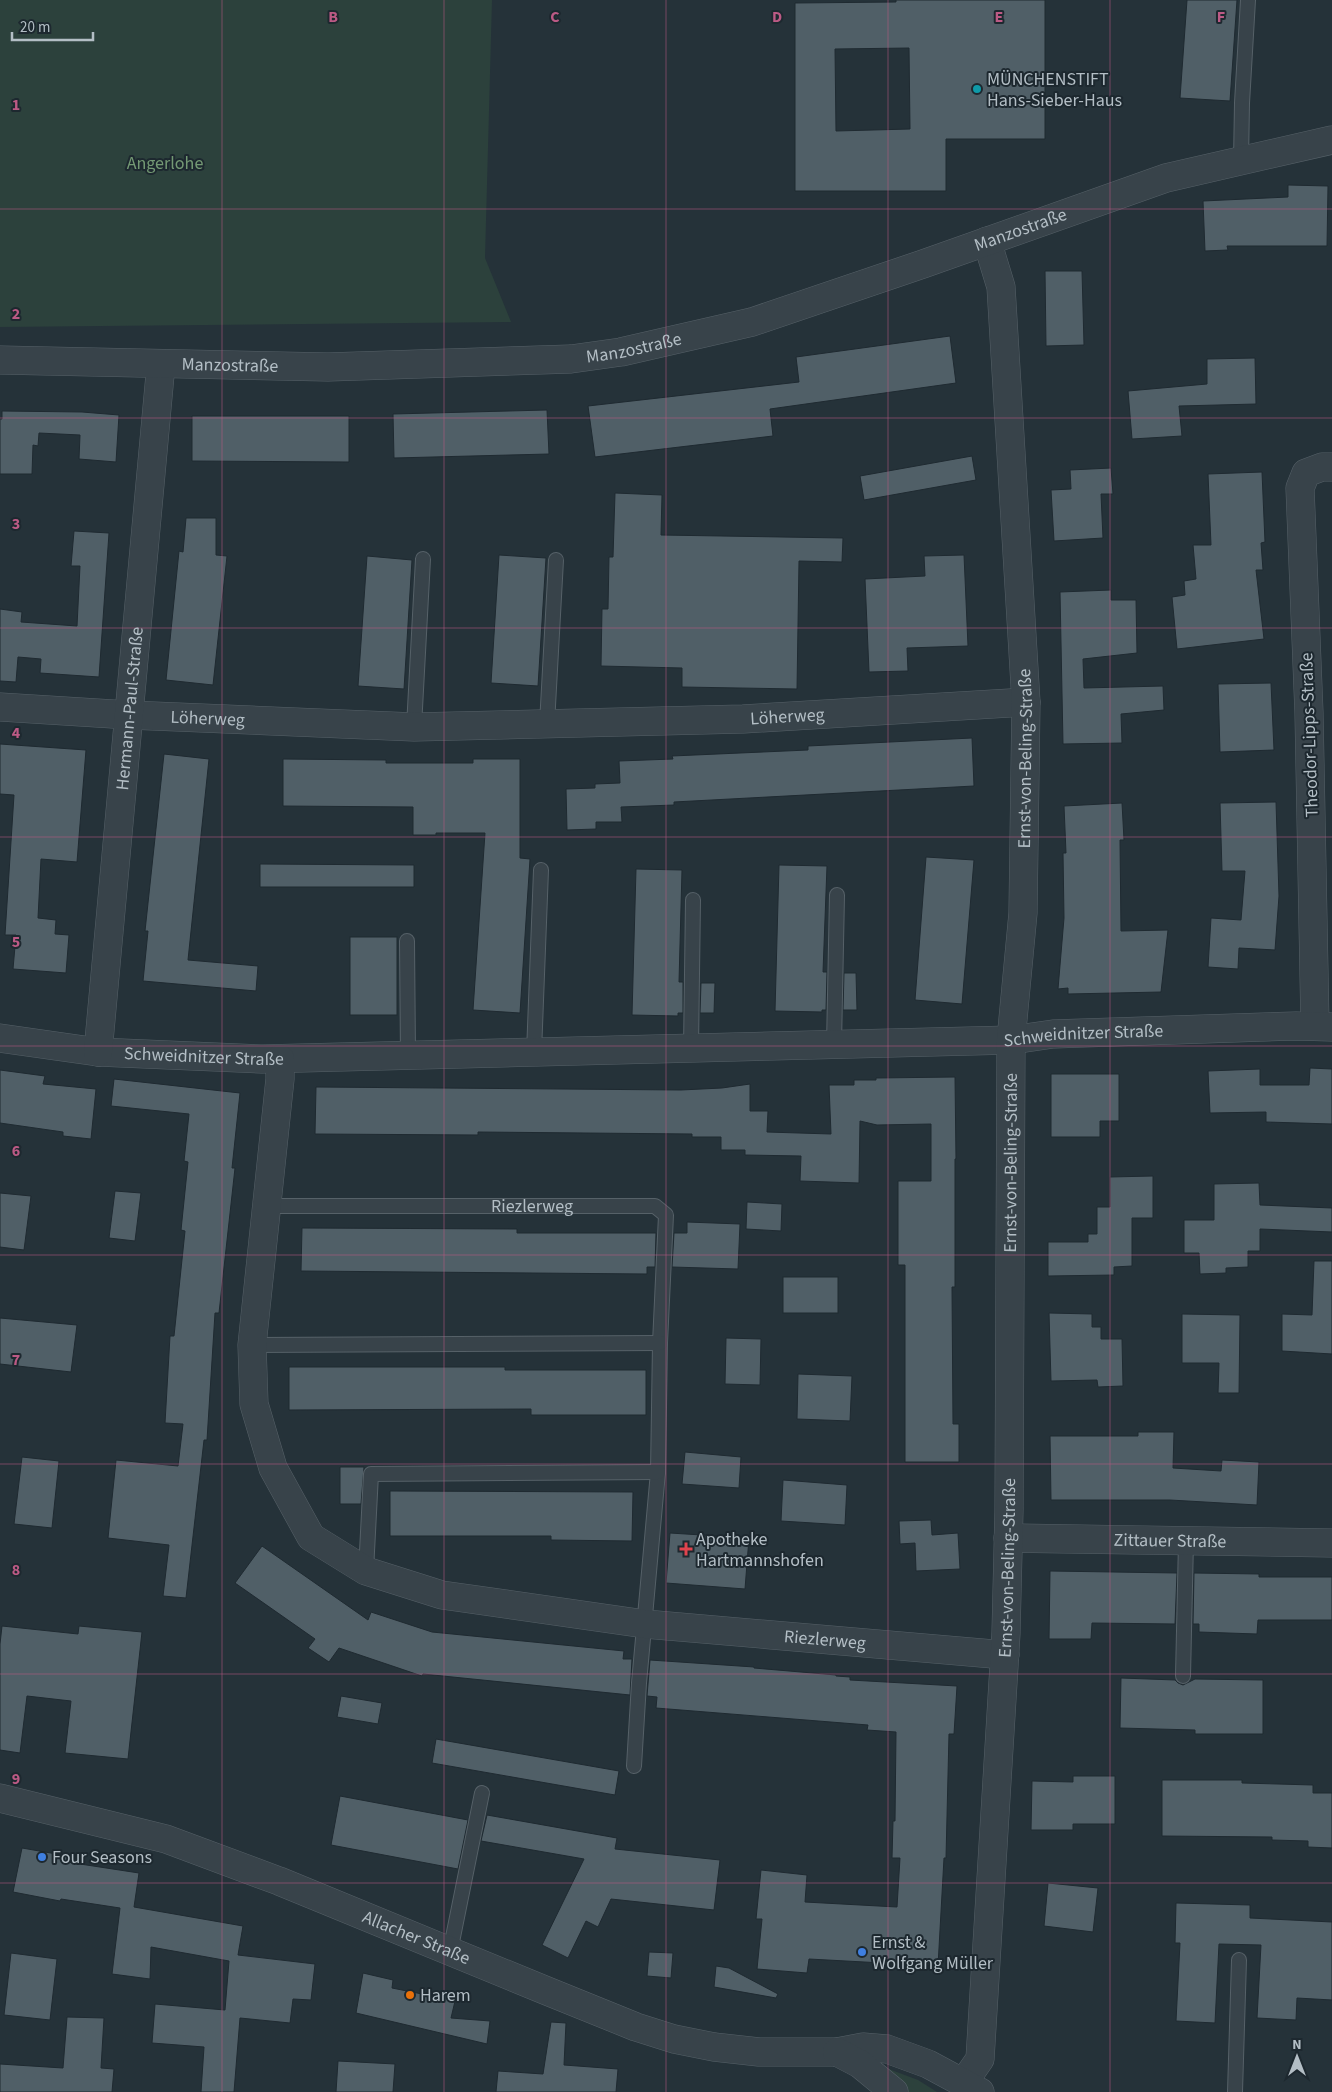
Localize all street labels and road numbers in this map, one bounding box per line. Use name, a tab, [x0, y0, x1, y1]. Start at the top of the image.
street label: Manzostraße	[971, 202, 1070, 258]
street label: Manzostraße	[585, 327, 684, 370]
street label: Manzostraße	[181, 352, 279, 379]
street label: Hermann-Paul-Straße	[110, 626, 150, 791]
street label: Theodor-Lipps-Straße	[1294, 652, 1325, 818]
street label: Ernst-von-Beling-Straße	[1012, 668, 1039, 848]
street label: Löherweg	[749, 702, 825, 732]
street label: Löherweg	[170, 705, 245, 733]
street label: Schweidnitzer Straße	[1003, 1018, 1164, 1053]
street label: Schweidnitzer Straße	[123, 1041, 284, 1072]
street label: Ernst-von-Beling-Straße	[998, 1073, 1024, 1253]
street label: Riezlerweg	[491, 1194, 573, 1219]
street label: Ernst-von-Beling-Straße	[993, 1478, 1022, 1658]
street label: Zittauer Straße	[1113, 1528, 1227, 1554]
street label: Riezlerweg	[783, 1624, 867, 1656]
street label: Allacher Straße	[359, 1905, 474, 1971]

